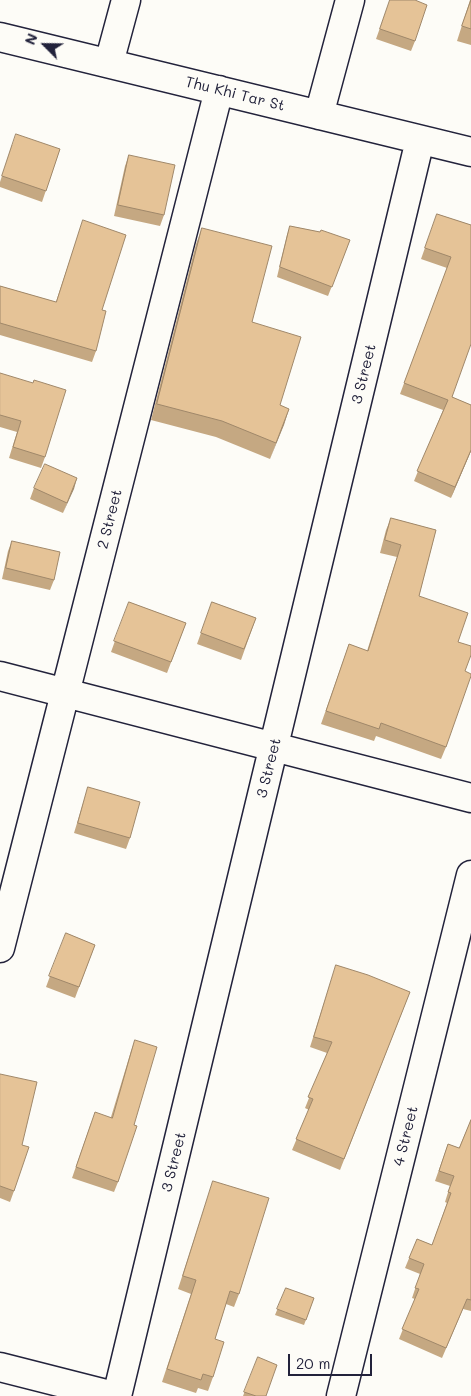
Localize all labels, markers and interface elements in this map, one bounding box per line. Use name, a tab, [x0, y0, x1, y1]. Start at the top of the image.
north arrow	[20, 20, 70, 70]
text: N	[20, 30, 42, 48]
street label: Thu Khi Tar St	[183, 73, 287, 115]
street label: 3 Street	[348, 342, 380, 406]
street label: 2 Street	[94, 487, 126, 551]
street label: 3 Street	[253, 736, 285, 800]
street label: 4 Street	[390, 1104, 422, 1168]
street label: 3 Street	[158, 1130, 190, 1194]
scale bar	[291, 1344, 375, 1376]
text: 20 m	[296, 1353, 330, 1373]

